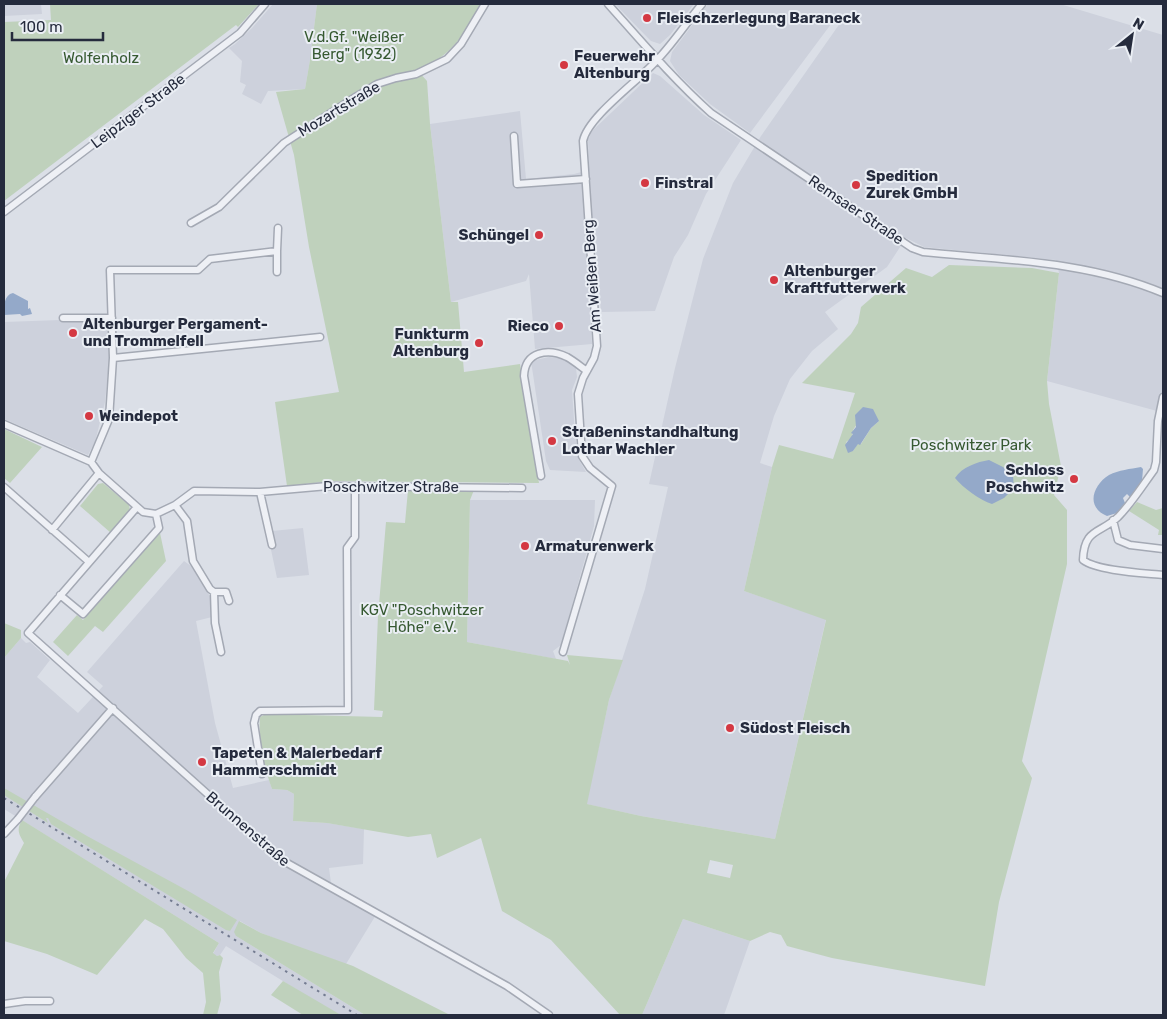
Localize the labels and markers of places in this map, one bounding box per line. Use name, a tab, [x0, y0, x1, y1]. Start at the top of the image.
place label: Fleischzerlegung Baraneck	[657, 9, 861, 27]
marker: Fleischzerlegung Baraneck	[641, 12, 653, 24]
place label: Feuerwehr Altenburg	[574, 47, 655, 82]
marker: Feuerwehr Altenburg	[558, 59, 570, 71]
place label: Spedition Zurek GmbH	[866, 167, 958, 202]
place label: Finstral	[655, 174, 713, 192]
marker: Finstral	[639, 177, 651, 189]
marker: Spedition Zurek GmbH	[850, 179, 862, 191]
place label: Schüngel	[458, 226, 529, 244]
marker: Schüngel	[533, 229, 545, 241]
place label: Altenburger Kraftfutterwerk	[784, 262, 906, 297]
marker: Altenburger Kraftfutterwerk	[768, 274, 780, 286]
place label: Altenburger Pergament- und Trommelfell	[83, 315, 268, 350]
place label: Rieco	[507, 317, 549, 335]
marker: Rieco	[553, 320, 565, 332]
place label: Funkturm Altenburg	[393, 325, 469, 360]
marker: Altenburger Pergament- und Trommelfell	[67, 327, 79, 339]
marker: Funkturm Altenburg	[473, 337, 485, 349]
place label: Weindepot	[99, 407, 178, 425]
marker: Weindepot	[83, 410, 95, 422]
place label: Straßeninstandhaltung Lothar Wachler	[562, 423, 738, 458]
marker: Straßeninstandhaltung Lothar Wachler	[546, 435, 558, 447]
place label: Schloss Poschwitz	[986, 461, 1064, 496]
marker: Schloss Poschwitz	[1068, 473, 1080, 485]
place label: Armaturenwerk	[535, 537, 654, 555]
marker: Armaturenwerk	[519, 540, 531, 552]
place label: Südost Fleisch	[740, 719, 850, 737]
marker: Südost Fleisch	[724, 722, 736, 734]
place label: Tapeten & Malerbedarf Hammerschmidt	[212, 744, 382, 779]
marker: Tapeten & Malerbedarf Hammerschmidt	[196, 756, 208, 768]

